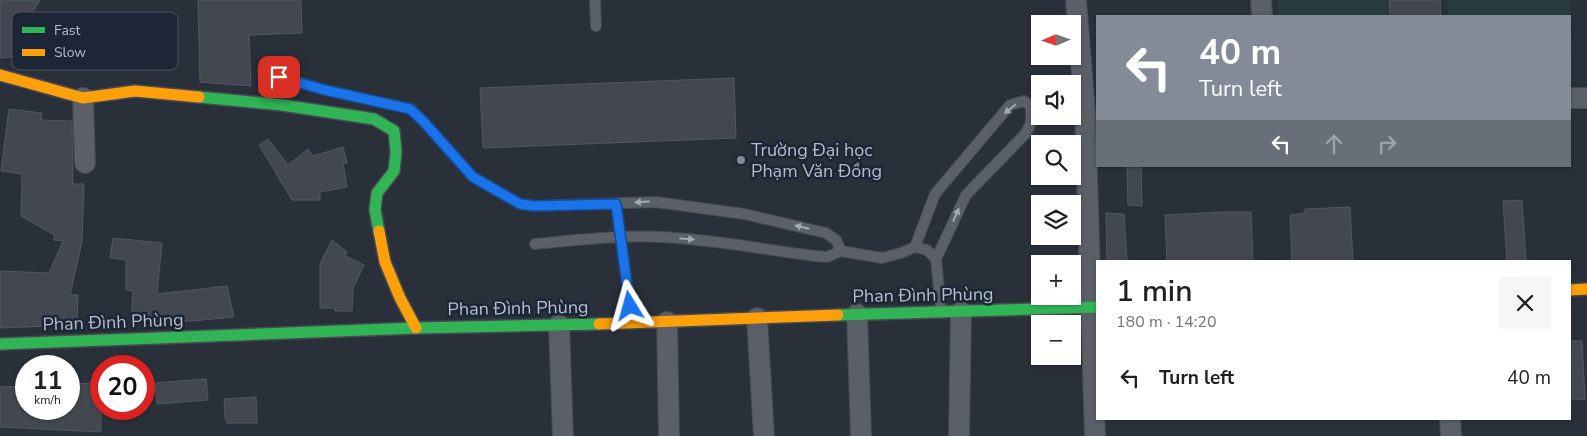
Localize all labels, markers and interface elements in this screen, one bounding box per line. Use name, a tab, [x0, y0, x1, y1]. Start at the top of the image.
legend	[12, 12, 178, 70]
north arrow	[1031, 15, 1081, 65]
map controls	[1031, 15, 1081, 365]
text: Fast	[54, 21, 80, 40]
text: 40 m	[1199, 29, 1281, 76]
icon: left	[1116, 35, 1181, 100]
text: Slow	[54, 43, 86, 62]
pin	[258, 56, 300, 98]
icon: arrive	[265, 63, 293, 91]
text: Turn left	[1199, 74, 1282, 104]
button: sound	[1031, 75, 1081, 125]
one-way arrow	[1003, 104, 1016, 114]
icon: left	[1267, 130, 1295, 158]
icon: ahead	[1320, 130, 1348, 158]
icon: right	[1373, 130, 1401, 158]
button: search	[1031, 135, 1081, 185]
place label: Trường Đại học Phạm Văn Đồng	[751, 138, 882, 183]
marker: Trường Đại học Phạm Văn Đồng	[735, 154, 747, 166]
button: layers	[1031, 195, 1081, 245]
one-way arrow	[634, 199, 650, 207]
one-way arrow	[953, 208, 961, 222]
one-way arrow	[795, 223, 810, 231]
one-way arrow	[679, 235, 695, 243]
button: +	[1031, 255, 1081, 305]
text: 1 min	[1116, 271, 1192, 312]
button: close	[1499, 277, 1551, 329]
position arrow	[603, 279, 655, 331]
street label: Phan Đình Phùng	[852, 282, 994, 308]
street label: Phan Đình Phùng	[447, 295, 589, 321]
street label: Phan Đình Phùng	[42, 308, 184, 336]
text: 180 m · 14:20	[1116, 311, 1217, 333]
button: −	[1031, 315, 1081, 365]
speed limit sign: 20	[90, 355, 155, 420]
text: 11	[32, 364, 63, 398]
icon: left	[1116, 364, 1144, 392]
text: Turn left	[1159, 365, 1234, 391]
text: 40 m	[1507, 365, 1551, 391]
text: km/h	[34, 392, 61, 408]

